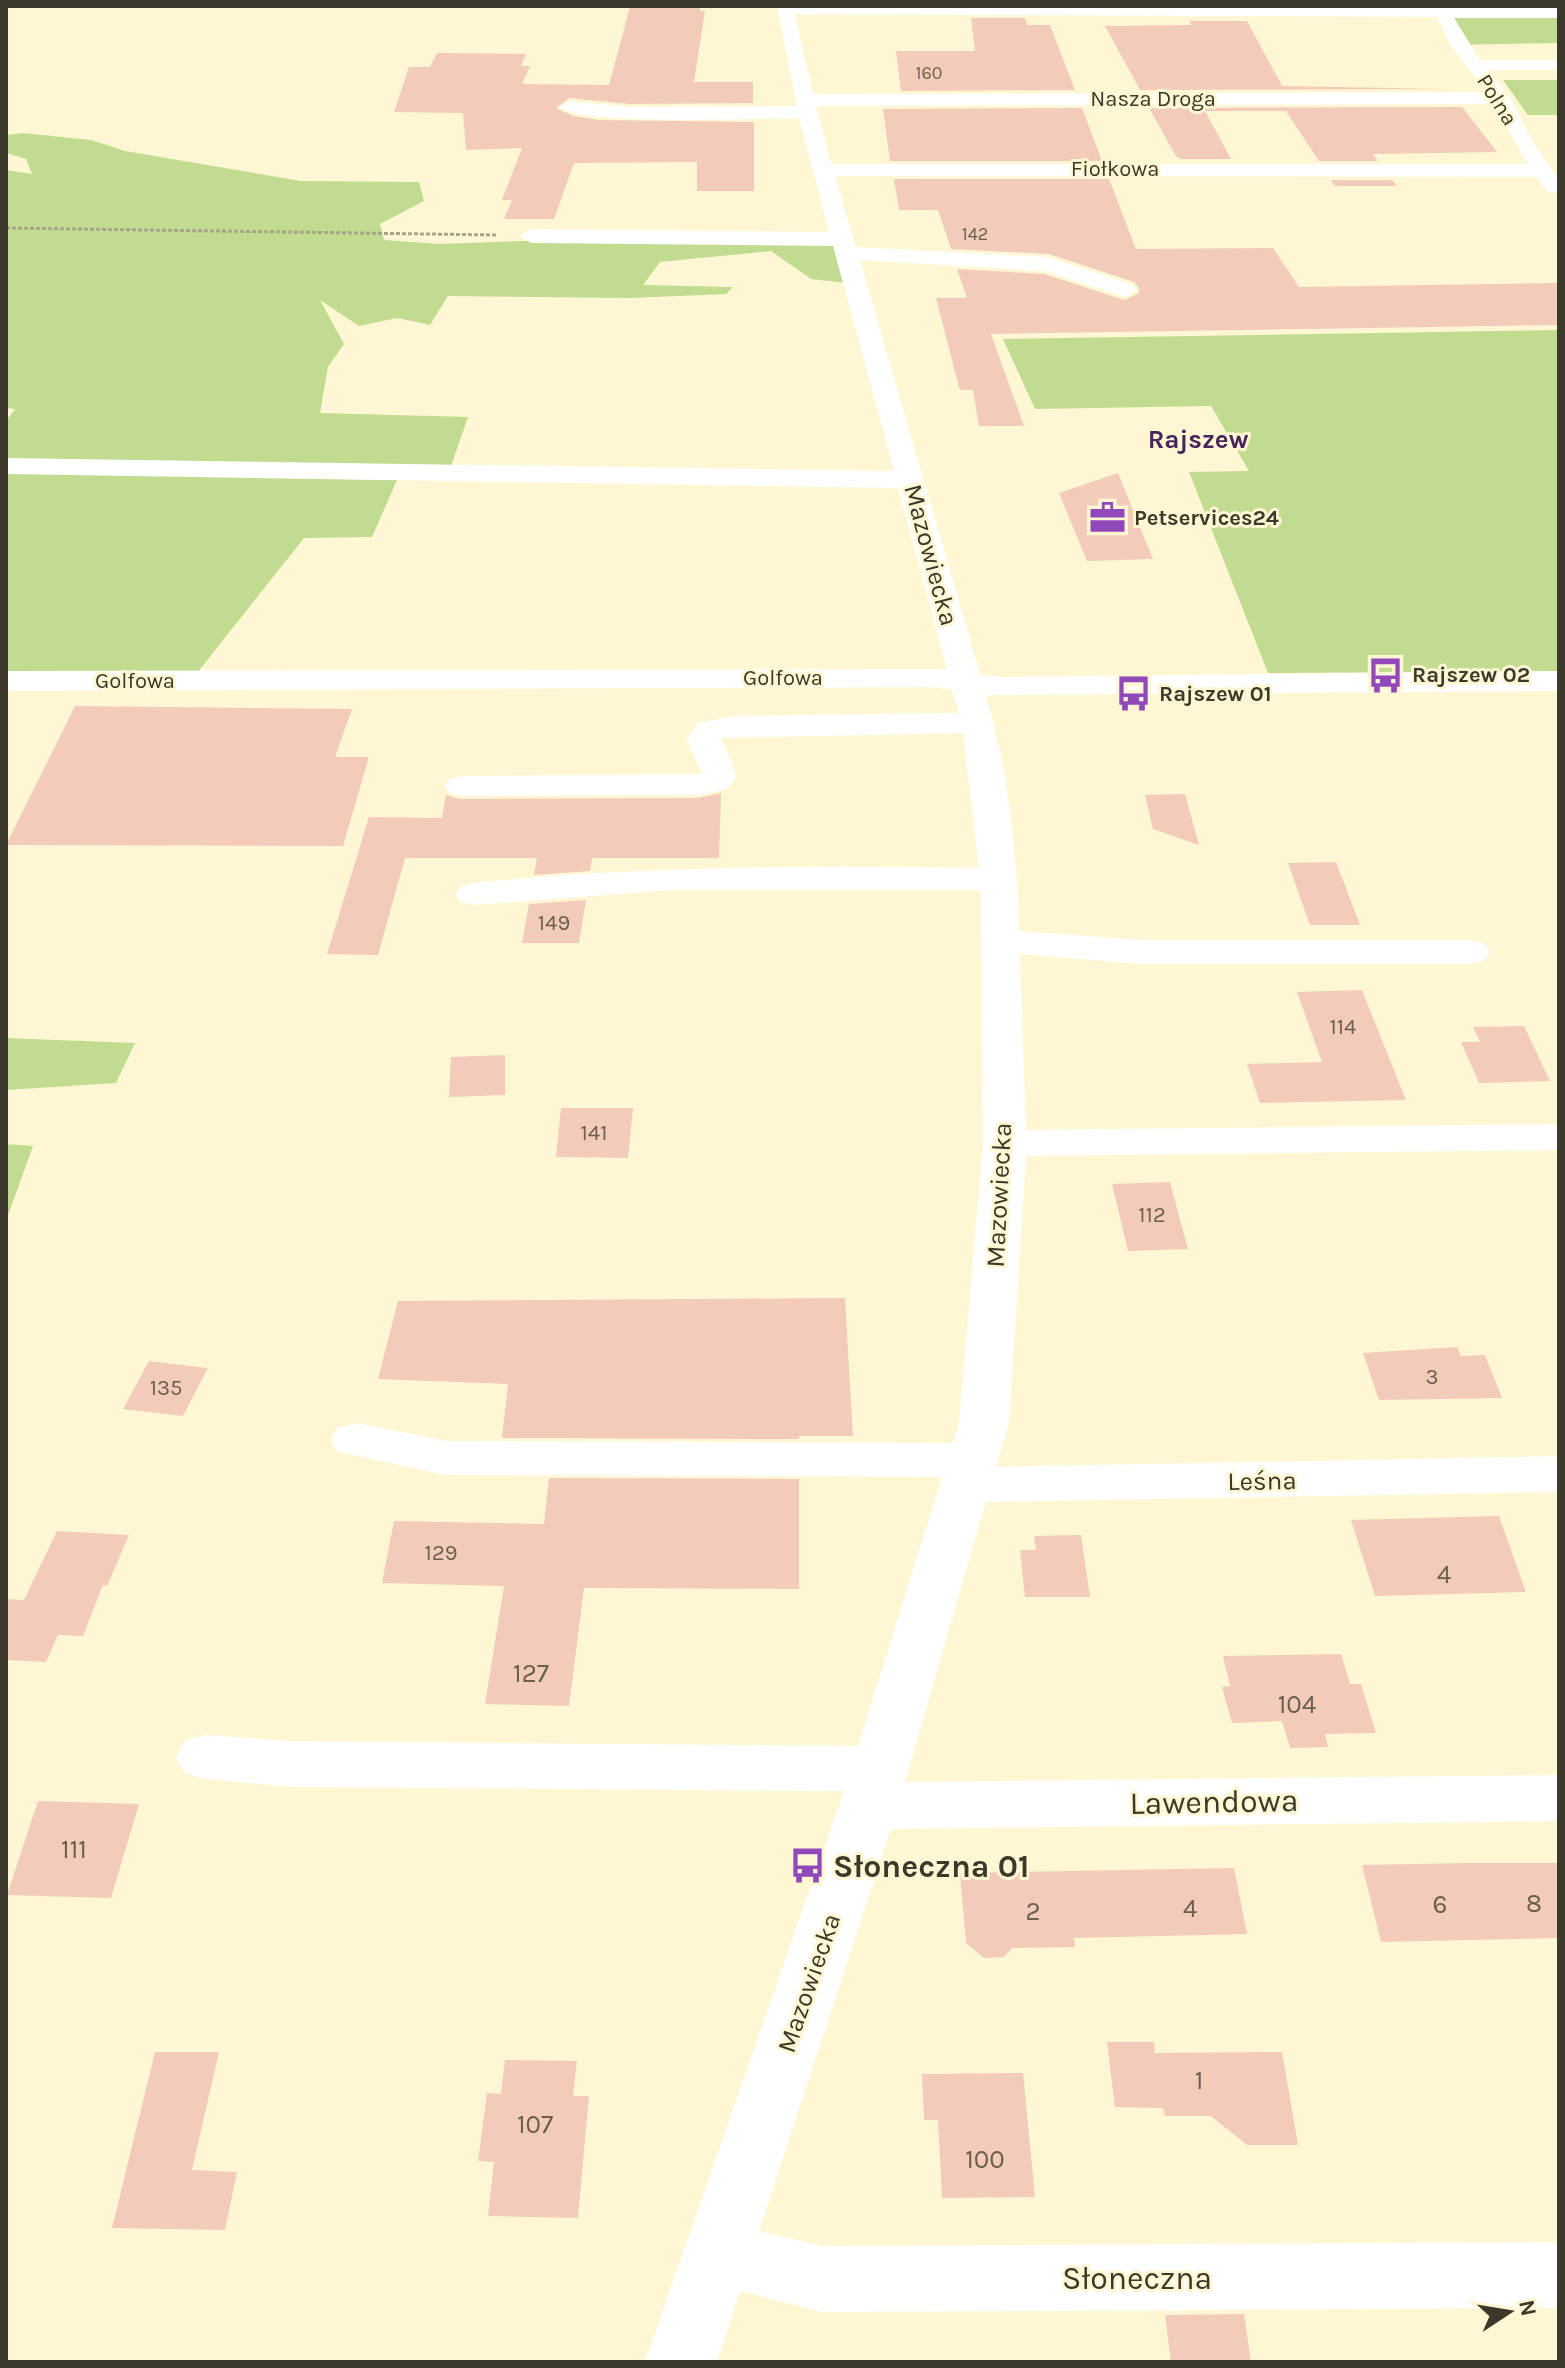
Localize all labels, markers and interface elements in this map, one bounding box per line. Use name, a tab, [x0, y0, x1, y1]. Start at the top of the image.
house number: 160	[916, 62, 942, 84]
street label: Polna	[1471, 69, 1523, 131]
street label: Nasza Droga	[1090, 86, 1216, 112]
street label: Fiołkowa	[1071, 156, 1159, 182]
house number: 142	[962, 223, 988, 245]
district label: Rajszew	[1148, 424, 1249, 455]
street label: Mazowiecka	[897, 481, 965, 629]
office icon: Petservices24	[1089, 499, 1127, 537]
place label: Petservices24	[1134, 505, 1279, 531]
bus stop icon: Rajszew 02	[1367, 656, 1405, 694]
place label: Rajszew 02	[1412, 662, 1530, 688]
street label: Golfowa	[743, 665, 823, 691]
street label: Golfowa	[95, 668, 175, 694]
bus stop icon: Rajszew 01	[1114, 675, 1152, 713]
place label: Rajszew 01	[1159, 681, 1272, 707]
house number: 149	[538, 910, 570, 936]
house number: 114	[1330, 1014, 1356, 1040]
house number: 141	[581, 1120, 607, 1146]
street label: Mazowiecka	[980, 1122, 1018, 1268]
house number: 112	[1138, 1202, 1166, 1228]
house number: 3	[1426, 1364, 1439, 1390]
house number: 135	[150, 1375, 182, 1401]
street label: Leśna	[1227, 1465, 1297, 1497]
house number: 129	[425, 1540, 457, 1566]
house number: 4	[1437, 1559, 1451, 1590]
house number: 127	[513, 1658, 549, 1689]
house number: 104	[1278, 1689, 1316, 1720]
street label: Lawendowa	[1129, 1782, 1299, 1822]
house number: 111	[61, 1834, 87, 1865]
bus stop icon: Słoneczna 01	[788, 1847, 826, 1885]
place label: Słoneczna 01	[833, 1848, 1029, 1885]
house number: 8	[1526, 1888, 1542, 1919]
house number: 6	[1433, 1889, 1447, 1920]
house number: 4	[1183, 1893, 1197, 1924]
house number: 2	[1025, 1896, 1041, 1927]
street label: Mazowiecka	[771, 1909, 847, 2057]
house number: 1	[1195, 2065, 1203, 2096]
house number: 107	[517, 2109, 553, 2140]
house number: 100	[965, 2144, 1005, 2175]
street label: Słoneczna	[1062, 2260, 1212, 2297]
north arrow	[1469, 2272, 1549, 2352]
text: N	[1513, 2298, 1542, 2318]

